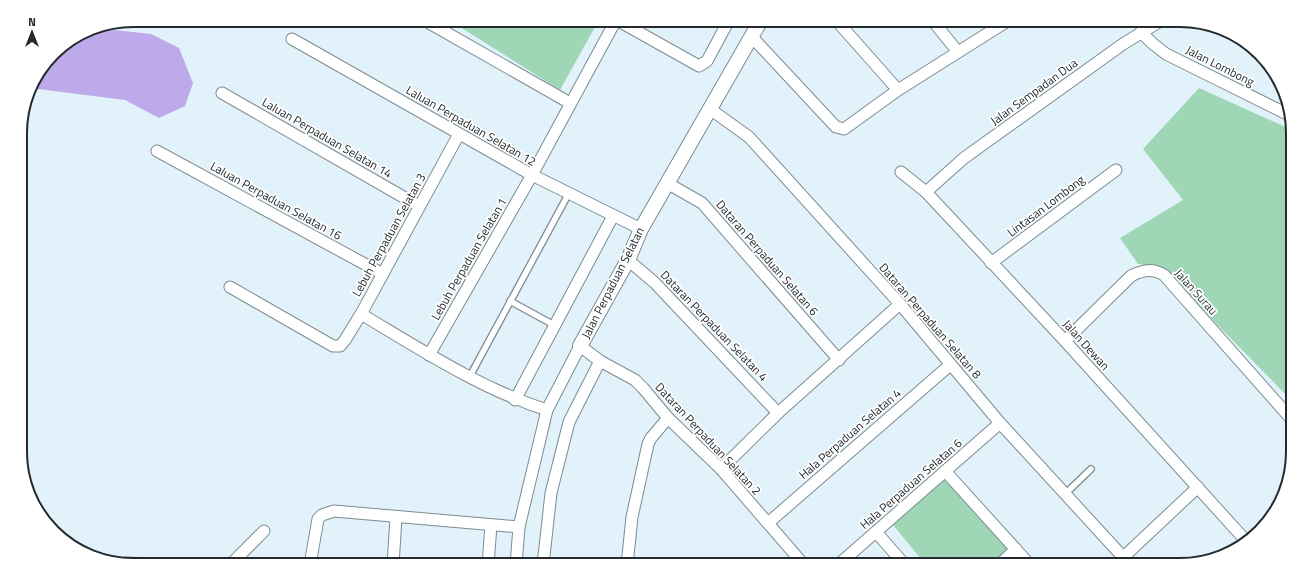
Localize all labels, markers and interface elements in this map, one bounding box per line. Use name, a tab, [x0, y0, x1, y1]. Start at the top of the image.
north arrow	[12, 12, 52, 52]
text: N	[28, 14, 36, 30]
street label: Jalan Lombong	[1183, 40, 1258, 91]
street label: Jalan Sempadan Dua	[986, 53, 1081, 130]
street label: Laluan Perpaduan Selatan 12	[403, 80, 540, 171]
street label: Laluan Perpaduan Selatan 14	[259, 92, 396, 183]
street label: Laluan Perpaduan Selatan 16	[207, 156, 346, 245]
street label: Lebuh Perpaduan Selatan 3	[347, 170, 430, 300]
street label: Lintasan Lombong	[1003, 170, 1089, 241]
street label: Lebuh Perpaduan Selatan 1	[426, 194, 511, 323]
street label: Dataran Perpaduan Selatan 6	[712, 196, 823, 320]
street label: Jalan Perpaduan Selatan	[576, 224, 649, 342]
street label: Dataran Perpaduan Selatan 8	[875, 259, 986, 383]
street label: Jalan Surau	[1170, 264, 1222, 319]
street label: Dataran Perpaduan Selatan 4	[656, 266, 773, 386]
street label: Jalan Dewan	[1058, 315, 1114, 374]
street label: Dataran Perpaduan Selatan 2	[651, 378, 766, 499]
street label: Hala Perpaduan Selatan 4	[794, 384, 905, 484]
street label: Hala Perpaduan Selatan 6	[855, 434, 966, 534]

